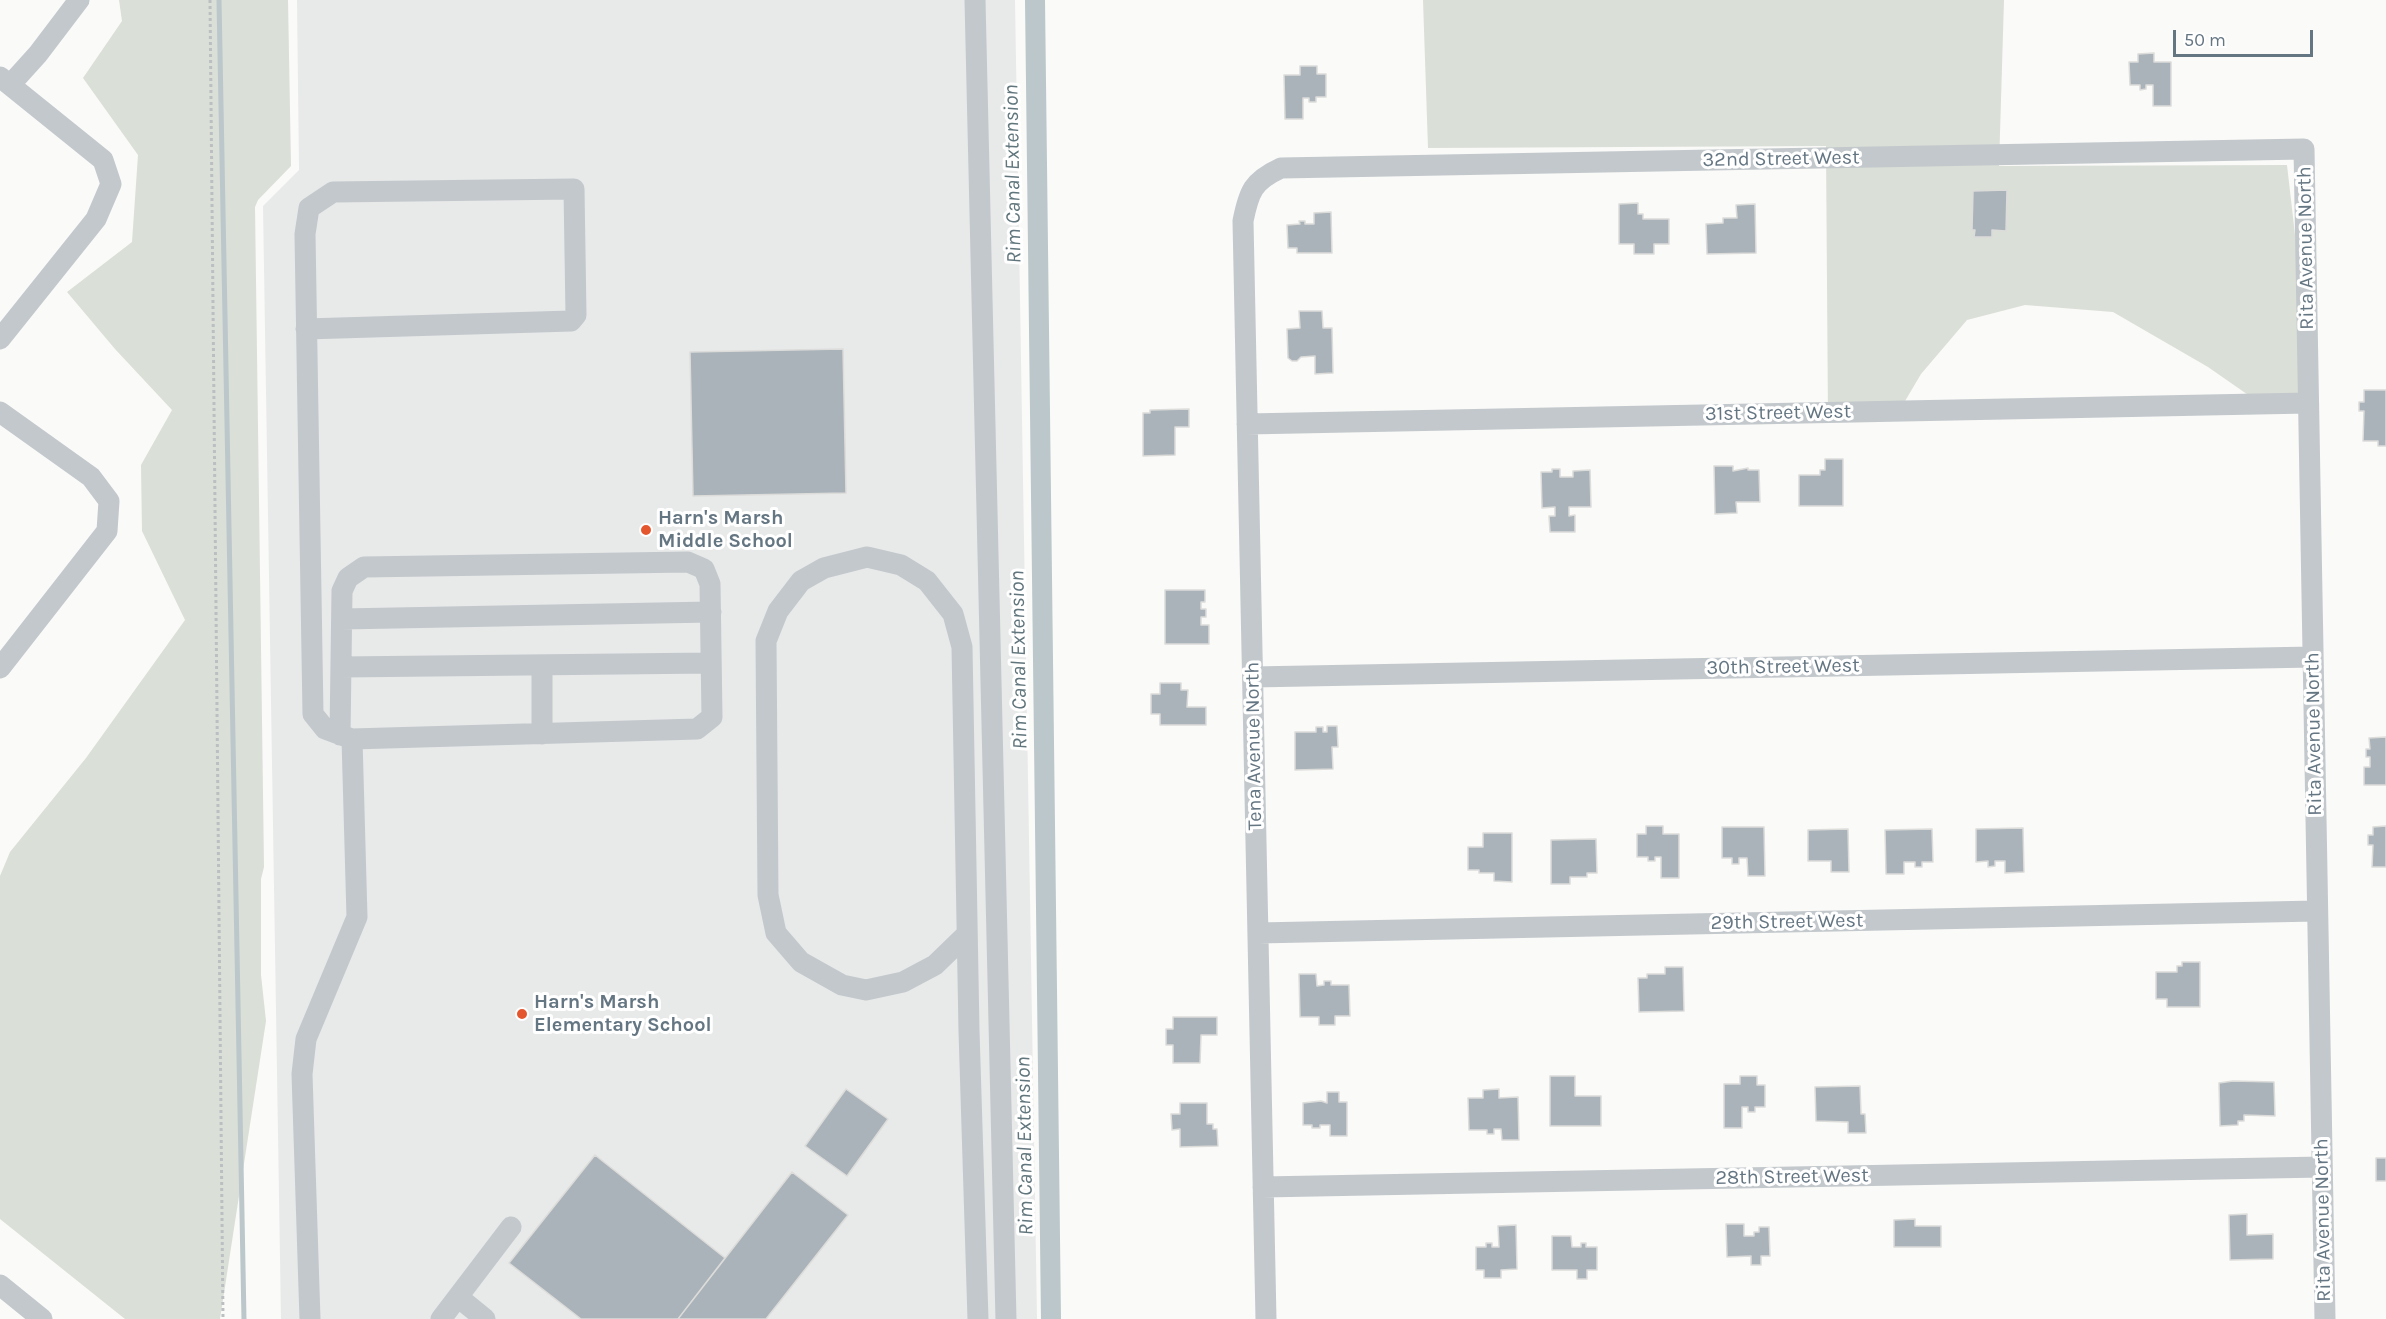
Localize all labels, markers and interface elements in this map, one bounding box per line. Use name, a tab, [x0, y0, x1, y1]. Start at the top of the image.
scale bar	[2176, 18, 2316, 56]
text: 50 m	[2184, 29, 2226, 51]
water label: Rim Canal Extension	[999, 84, 1027, 264]
street label: 32nd Street West	[1702, 146, 1860, 172]
street label: Rita Avenue North	[2293, 166, 2319, 330]
street label: 31st Street West	[1705, 400, 1851, 426]
place label: Harn's Marsh Middle School	[658, 506, 793, 553]
marker: Harn's Marsh Middle School	[639, 523, 653, 537]
water label: Rim Canal Extension	[1005, 570, 1033, 750]
street label: Rita Avenue North	[2301, 652, 2327, 816]
street label: 30th Street West	[1706, 654, 1860, 680]
street label: Tena Avenue North	[1241, 661, 1267, 831]
street label: 29th Street West	[1710, 909, 1864, 935]
place label: Harn's Marsh Elementary School	[534, 990, 712, 1037]
marker: Harn's Marsh Elementary School	[515, 1007, 529, 1021]
water label: Rim Canal Extension	[1011, 1056, 1039, 1236]
street label: Rita Avenue North	[2310, 1138, 2336, 1302]
street label: 28th Street West	[1715, 1164, 1869, 1190]

